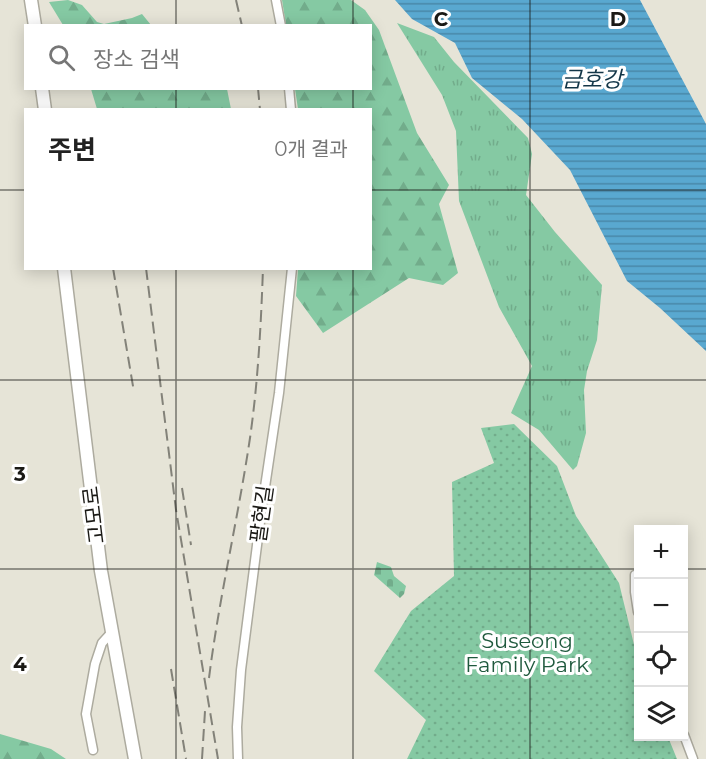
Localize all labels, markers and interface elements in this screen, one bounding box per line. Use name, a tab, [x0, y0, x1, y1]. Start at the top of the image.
text: C	[434, 7, 449, 31]
text: D	[610, 7, 626, 31]
search box	[24, 24, 372, 90]
icon: search	[45, 41, 78, 74]
text: 장소 검색	[93, 46, 180, 73]
water label: 금호강	[562, 66, 625, 93]
text: 주변	[48, 134, 96, 166]
text: 0개 결과	[274, 137, 348, 161]
text: 3	[13, 462, 26, 486]
street label: 팔현길	[245, 483, 278, 544]
street label: 고모로	[78, 485, 109, 545]
map controls	[634, 525, 688, 741]
button: +	[634, 525, 688, 579]
button: −	[634, 579, 688, 633]
park label: Suseong Family Park	[465, 628, 589, 677]
button: locate	[634, 633, 688, 687]
text: 4	[13, 652, 27, 676]
button: layers	[634, 687, 688, 741]

